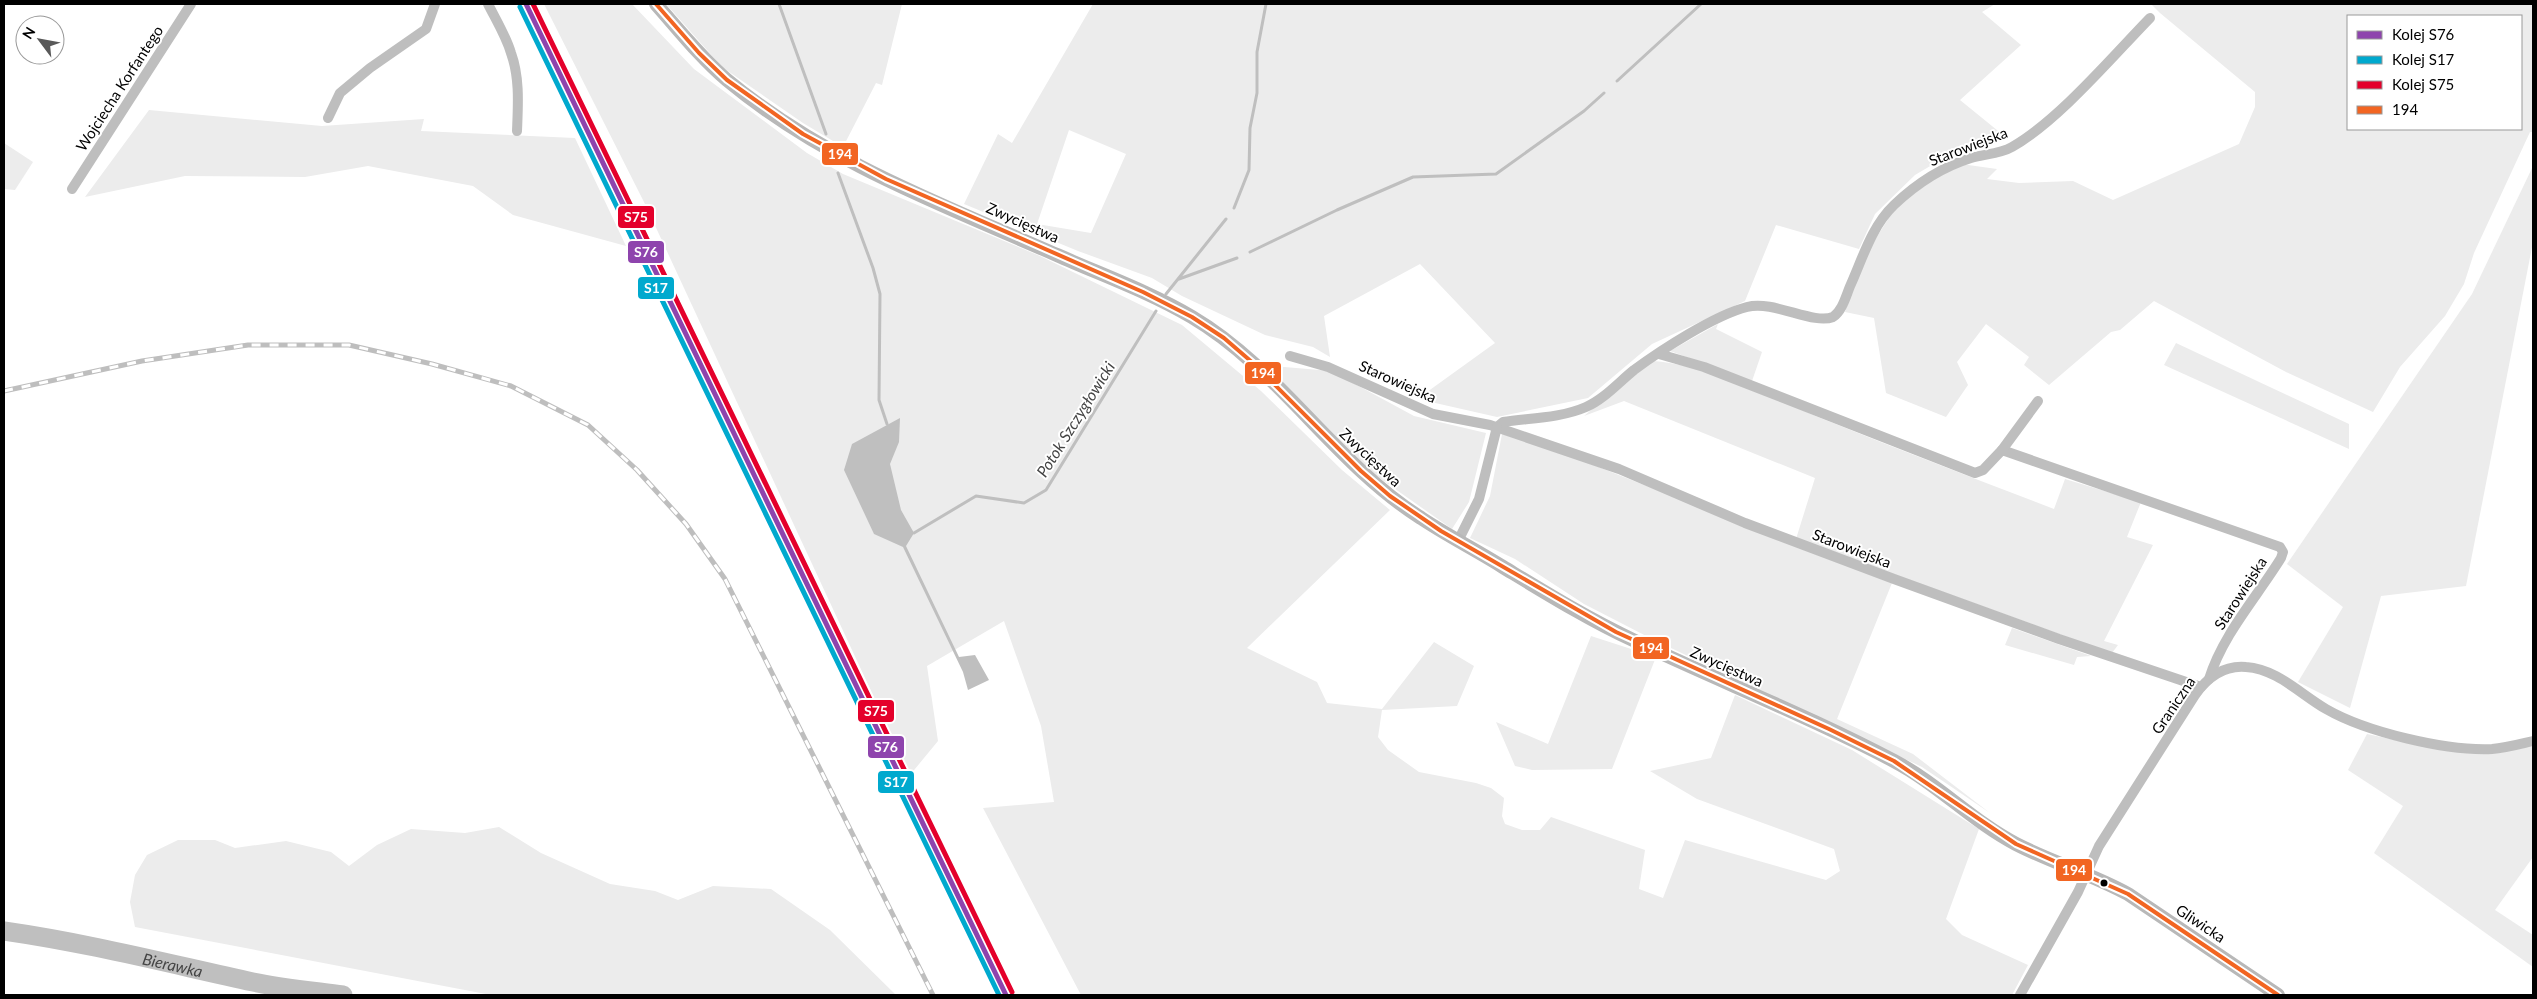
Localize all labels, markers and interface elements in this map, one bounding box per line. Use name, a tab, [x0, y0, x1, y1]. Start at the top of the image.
north arrow	[15, 15, 65, 65]
legend	[2347, 15, 2522, 130]
street label: Wojciecha Korfantego	[72, 22, 166, 154]
text: N	[18, 24, 39, 42]
text: Kolej S76	[2392, 25, 2455, 43]
text: Kolej S17	[2392, 50, 2455, 68]
text: Kolej S75	[2392, 75, 2454, 93]
text: 194	[2392, 100, 2418, 118]
street label: Starowiejska	[1926, 123, 2010, 169]
line badge: 194	[821, 142, 859, 166]
text: 194	[828, 145, 852, 162]
street label: Zwycięstwa	[984, 198, 1062, 246]
line badge: S75	[617, 205, 655, 229]
text: S75	[624, 208, 648, 225]
line badge: S76	[627, 240, 665, 264]
text: S76	[634, 243, 658, 260]
line badge: S17	[637, 276, 675, 300]
text: S17	[644, 279, 668, 296]
street label: Starowiejska	[1357, 356, 1439, 406]
water label: Potok Szczygłowicki	[1032, 358, 1118, 480]
line badge: 194	[1244, 361, 1282, 385]
text: 194	[1251, 364, 1275, 381]
street label: Zwycięstwa	[1336, 424, 1406, 490]
street label: Starowiejska	[1810, 525, 1894, 571]
street label: Starowiejska	[2210, 553, 2270, 633]
line badge: 194	[1632, 636, 1670, 660]
text: 194	[1639, 639, 1663, 656]
street label: Zwycięstwa	[1688, 642, 1766, 690]
street label: Graniczna	[2147, 673, 2199, 737]
line badge: S75	[857, 699, 895, 723]
text: S75	[864, 702, 888, 719]
line badge: S76	[867, 735, 905, 759]
text: S76	[874, 738, 898, 755]
line badge: S17	[877, 770, 915, 794]
text: S17	[884, 773, 908, 790]
line badge: 194	[2055, 858, 2093, 882]
text: 194	[2062, 861, 2086, 878]
unlabelled marker	[2099, 878, 2109, 888]
street label: Gliwicka	[2173, 900, 2229, 946]
water label: Bierawka	[141, 948, 205, 980]

